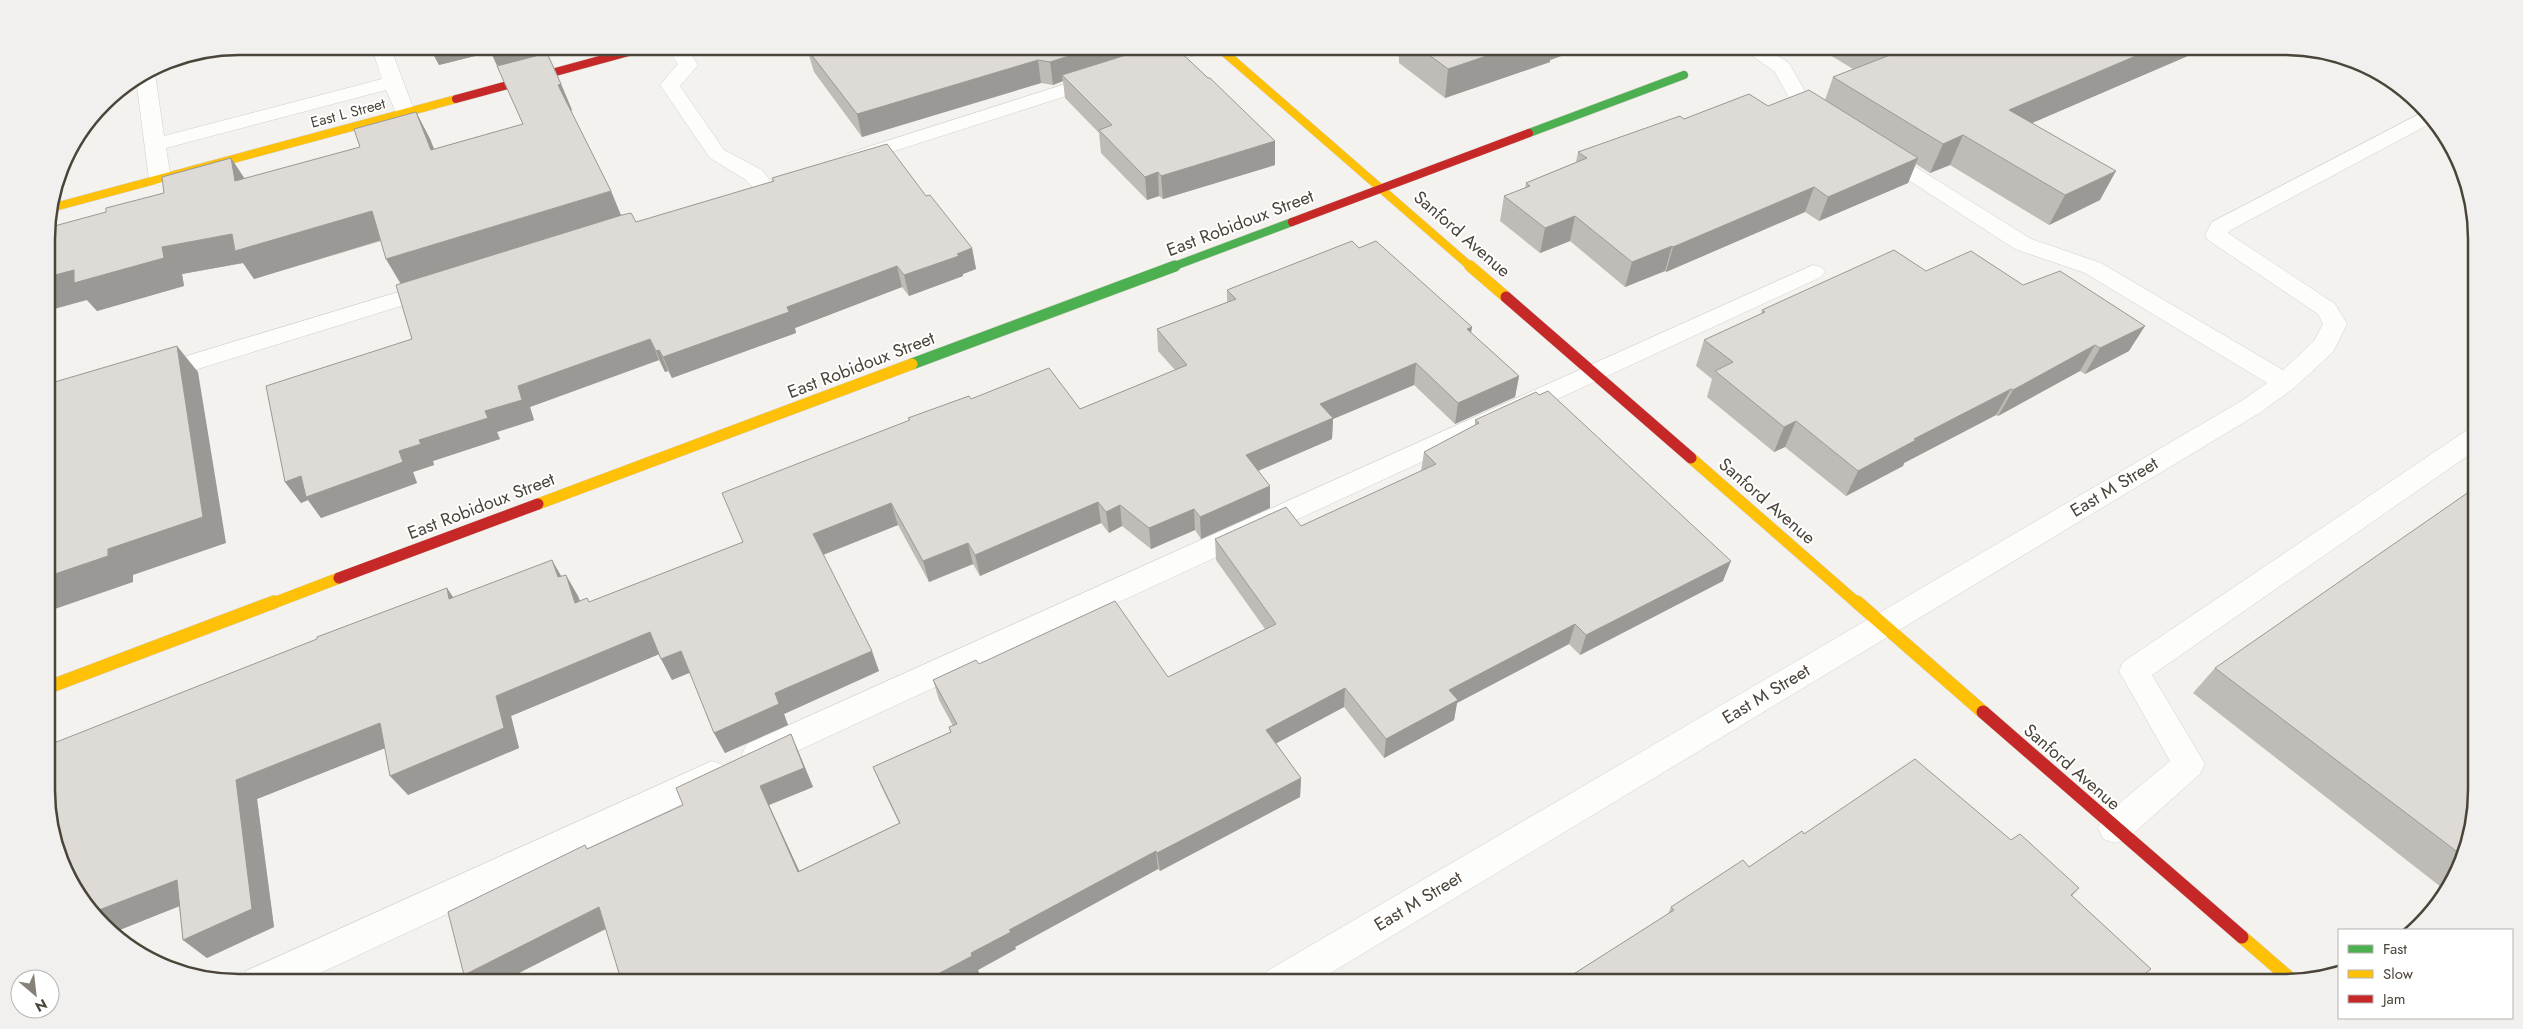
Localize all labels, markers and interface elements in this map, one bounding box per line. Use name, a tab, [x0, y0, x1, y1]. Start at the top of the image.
street label: East L Street	[308, 92, 388, 134]
street label: East Robidoux Street	[1163, 183, 1318, 263]
street label: Sanford Avenue	[1408, 185, 1516, 283]
street label: East Robidoux Street	[784, 325, 939, 405]
street label: East M Street	[2065, 450, 2163, 524]
street label: Sanford Avenue	[1713, 452, 1821, 550]
street label: East Robidoux Street	[404, 466, 559, 546]
street label: East M Street	[1717, 657, 1815, 731]
street label: Sanford Avenue	[2018, 718, 2126, 816]
street label: East M Street	[1369, 864, 1467, 938]
legend	[2338, 929, 2513, 1019]
text: Fast	[2383, 938, 2407, 960]
text: Slow	[2383, 963, 2414, 985]
north arrow	[10, 969, 60, 1019]
text: Jam	[2381, 988, 2406, 1010]
text: N	[31, 994, 51, 1017]

